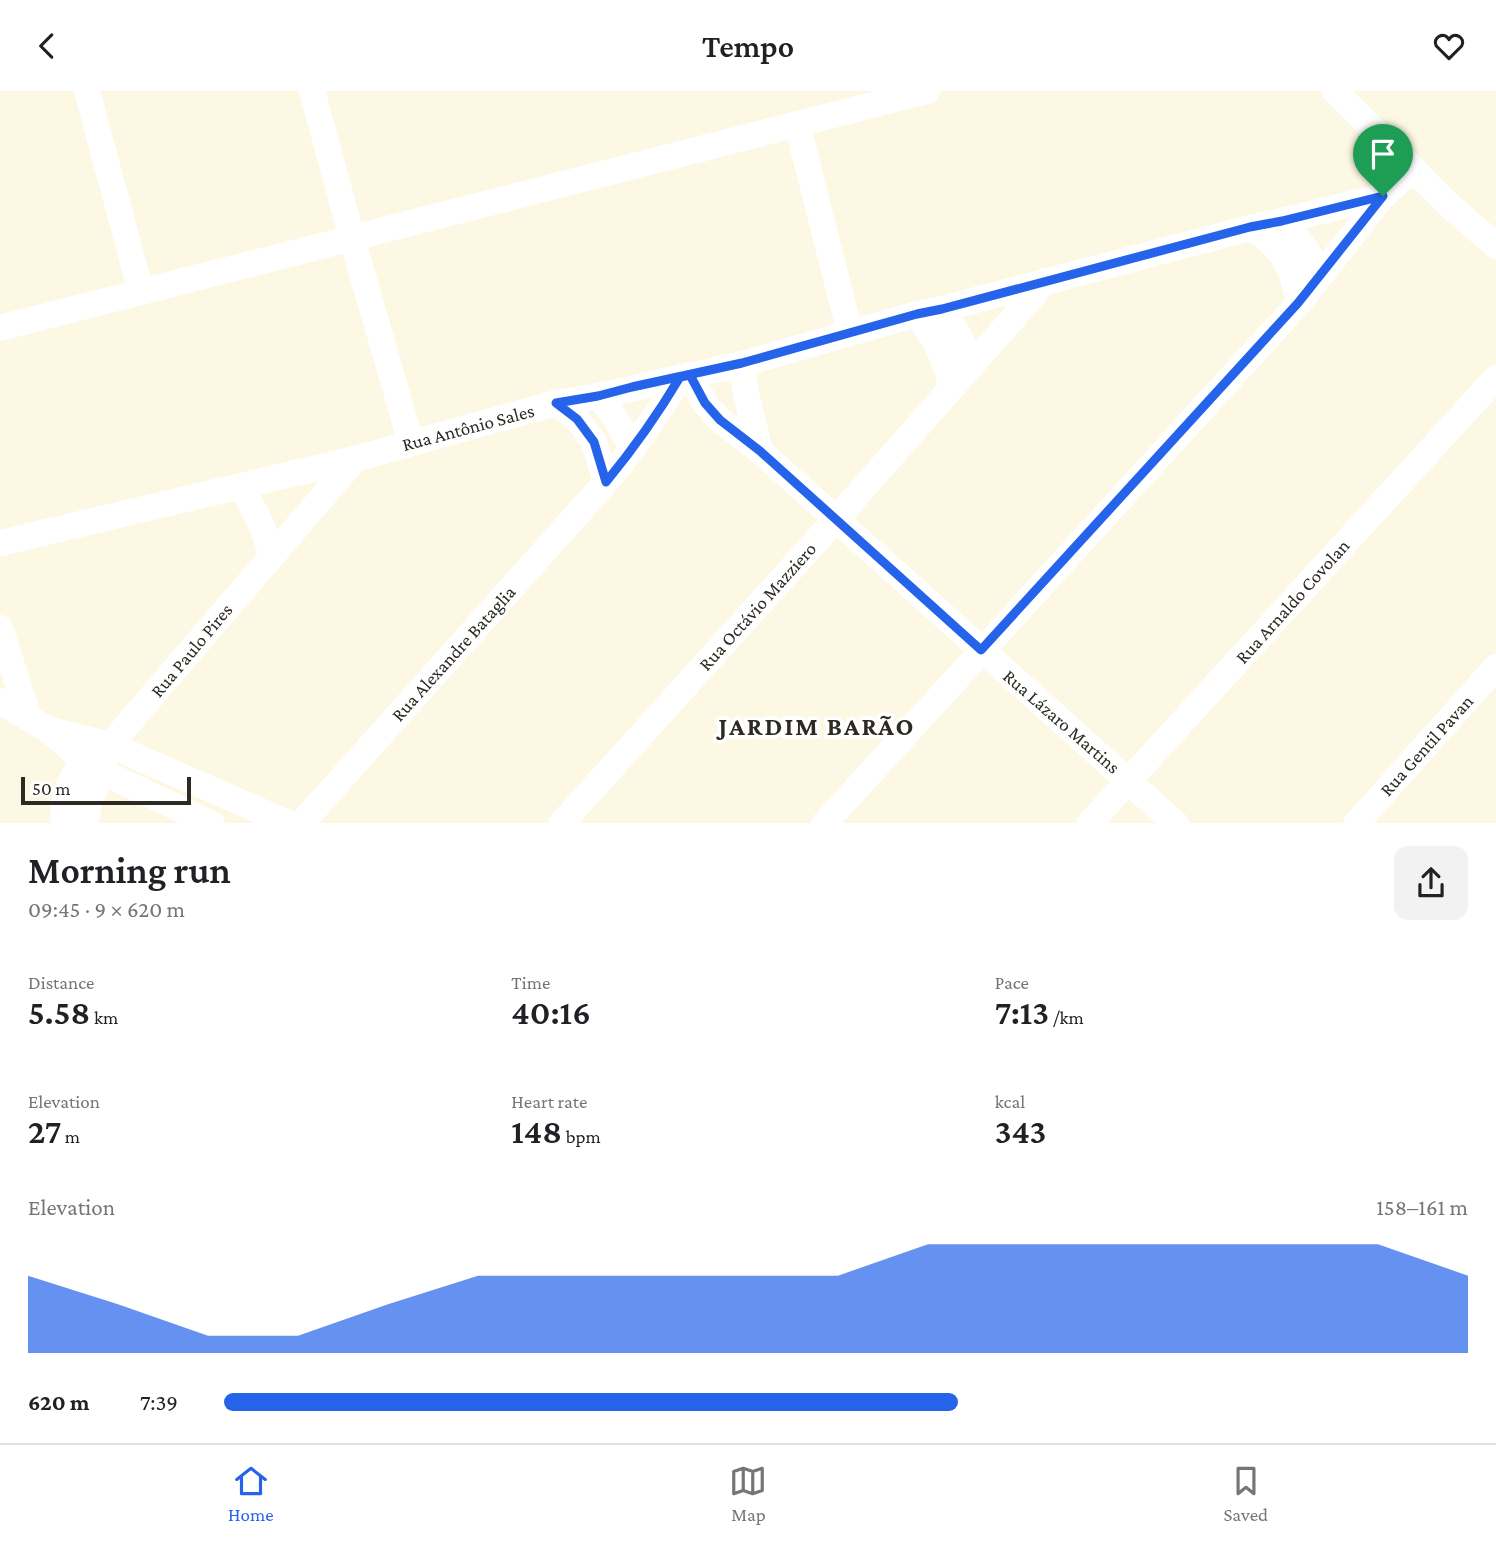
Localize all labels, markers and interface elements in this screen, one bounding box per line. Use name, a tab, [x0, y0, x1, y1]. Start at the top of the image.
icon: back	[28, 27, 66, 65]
icon: heart	[1430, 27, 1468, 65]
text: Tempo	[702, 28, 794, 64]
pin	[1353, 124, 1413, 196]
icon: arrive	[1364, 135, 1402, 173]
street label: Rua Antônio Sales	[400, 400, 537, 455]
street label: Rua Arnaldo Covolan	[1231, 535, 1354, 668]
street label: Rua Octávio Mazziero	[694, 538, 820, 675]
street label: Rua Alexandre Bataglia	[387, 581, 520, 725]
street label: Rua Paulo Pires	[146, 599, 237, 701]
street label: Rua Lázaro Martins	[999, 665, 1124, 778]
street label: Rua Gentil Pavan	[1376, 690, 1477, 800]
district label: JARDIM BARÃO	[716, 712, 915, 741]
scale bar	[21, 775, 191, 806]
text: 50 m	[32, 778, 71, 799]
button: share	[1394, 846, 1468, 920]
text: Morning run	[28, 849, 231, 891]
text: 09:45 · 9 × 620 m	[28, 896, 185, 922]
text: Distance	[28, 972, 94, 993]
text: Time	[511, 972, 550, 993]
text: Pace	[995, 972, 1029, 993]
text: 5.58	[28, 993, 90, 1032]
text: 40:16	[511, 993, 591, 1032]
text: 7:13	[995, 993, 1049, 1032]
text: km	[90, 1007, 118, 1028]
text: /km	[1049, 1007, 1084, 1028]
text: Elevation	[28, 1091, 100, 1112]
text: Heart rate	[511, 1091, 587, 1112]
text: kcal	[995, 1091, 1025, 1112]
text: 27	[28, 1112, 61, 1151]
text: 148	[511, 1112, 562, 1151]
text: 343	[995, 1112, 1046, 1151]
text: m	[61, 1126, 80, 1147]
text: bpm	[562, 1126, 601, 1147]
text: Elevation	[28, 1194, 115, 1220]
text: 158–161 m	[1376, 1194, 1468, 1220]
text: 620 m	[28, 1389, 90, 1415]
text: 7:39	[140, 1389, 178, 1415]
tab: Home	[228, 1462, 274, 1525]
tab: Map	[729, 1462, 767, 1525]
tab: Saved	[1223, 1462, 1268, 1525]

